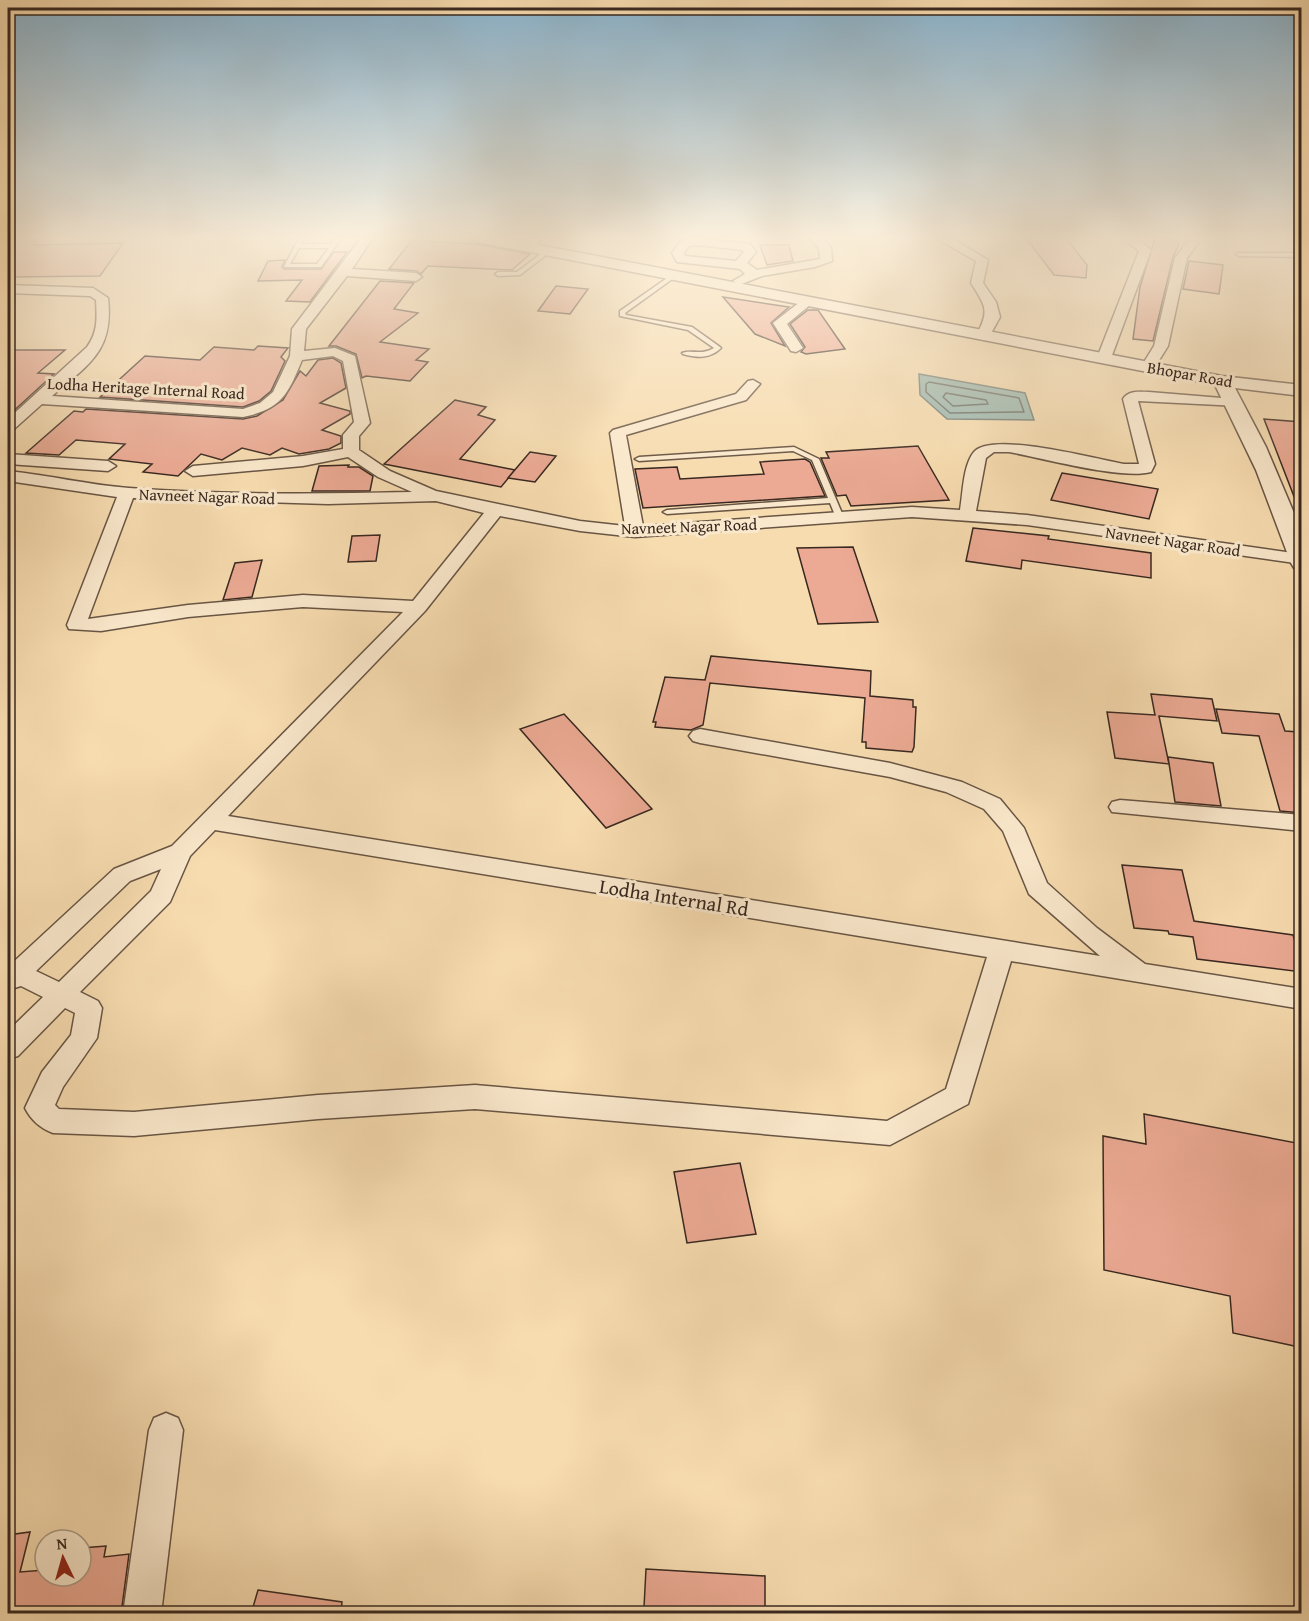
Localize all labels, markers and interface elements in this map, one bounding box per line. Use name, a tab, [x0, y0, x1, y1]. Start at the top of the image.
street label: Bhopar Road	[1146, 355, 1235, 393]
street label: Lodha Heritage Internal Road	[47, 371, 246, 405]
street label: Navneet Nagar Road	[139, 482, 276, 510]
street label: Navneet Nagar Road	[621, 512, 758, 540]
street label: Navneet Nagar Road	[1104, 520, 1242, 562]
street label: Lodha Internal Rd	[597, 871, 751, 923]
north arrow	[33, 1528, 93, 1588]
text: N	[55, 1531, 68, 1555]

